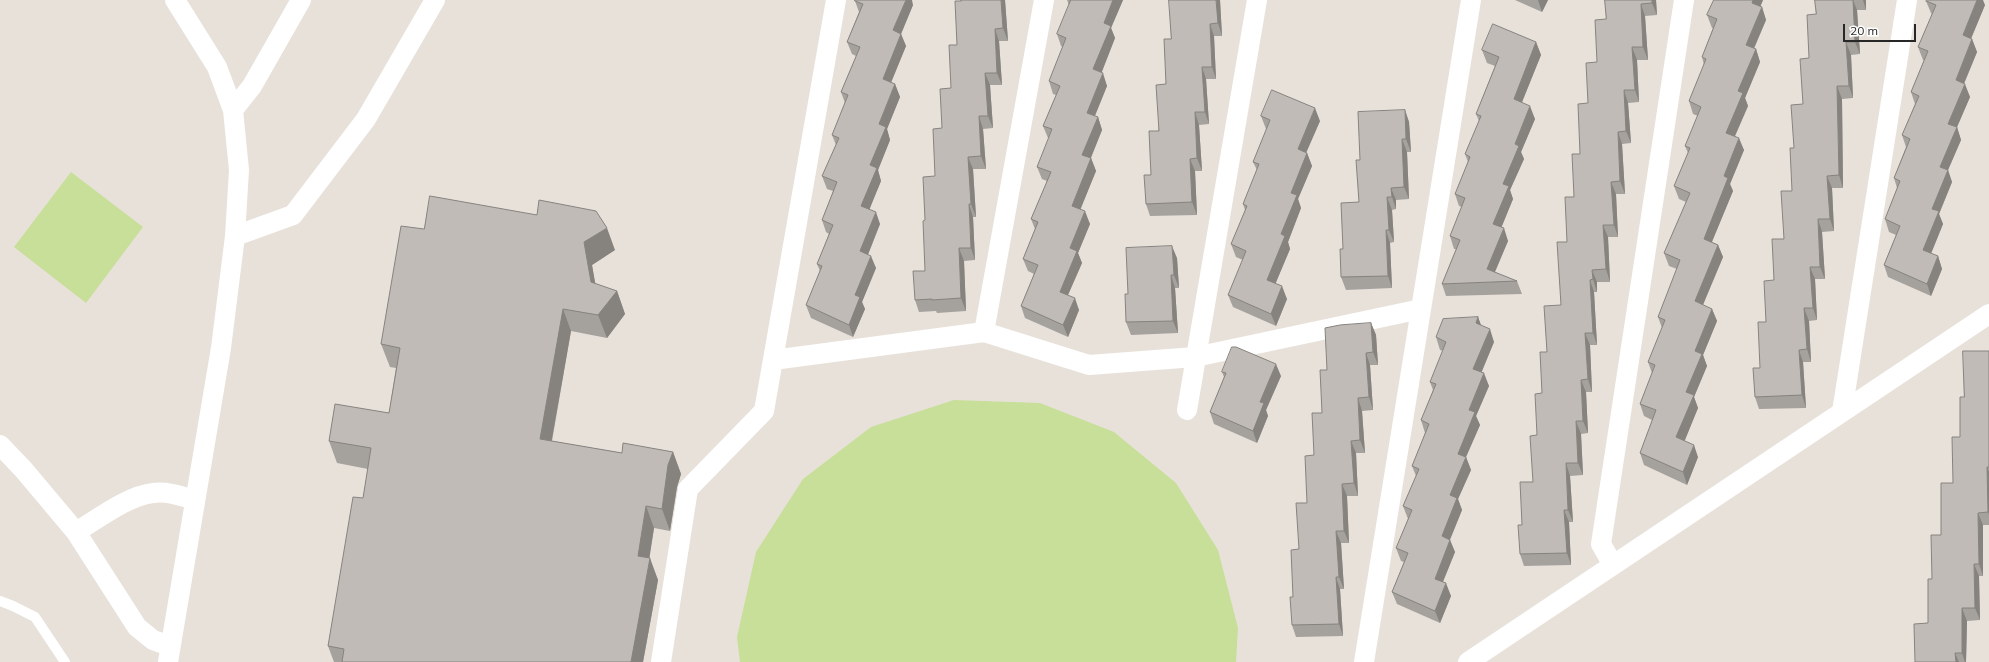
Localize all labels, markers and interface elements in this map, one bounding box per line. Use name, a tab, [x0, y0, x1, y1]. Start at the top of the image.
scale bar	[1845, 16, 1918, 42]
text: 20 m	[1850, 23, 1878, 38]

